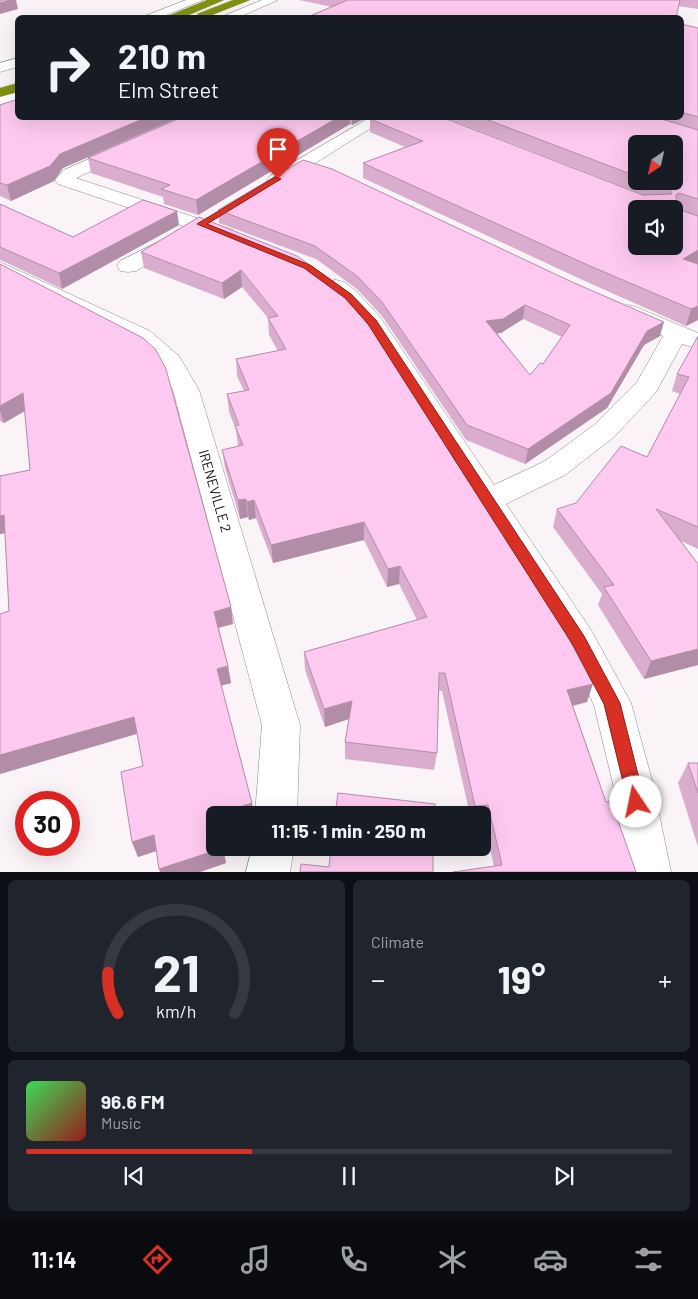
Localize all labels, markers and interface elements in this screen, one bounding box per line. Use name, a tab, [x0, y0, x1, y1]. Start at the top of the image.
text: 210 m	[118, 34, 206, 76]
icon: right	[35, 35, 100, 100]
text: Elm Street	[118, 76, 219, 102]
pin	[257, 128, 299, 179]
icon: arrive	[264, 135, 292, 163]
north arrow	[628, 135, 682, 190]
map controls	[628, 135, 683, 255]
button: sound	[628, 200, 683, 255]
street label: IRENEVILLE 2	[196, 448, 235, 534]
position arrow	[609, 775, 661, 827]
speed limit sign: 30	[15, 791, 80, 856]
text: 11:15 · 1 min · 250 m	[271, 819, 426, 842]
text: Climate	[371, 932, 424, 951]
text: 21	[153, 940, 200, 1002]
text: 19°	[498, 956, 545, 1002]
text: −	[371, 962, 385, 996]
text: +	[658, 962, 672, 996]
text: km/h	[156, 1000, 197, 1022]
text: 96.6 FM	[101, 1090, 165, 1113]
text: Music	[101, 1113, 141, 1132]
icon: previous	[120, 1162, 148, 1190]
icon: pause	[335, 1162, 363, 1190]
icon: next	[550, 1162, 578, 1190]
icon: directions	[140, 1242, 175, 1277]
icon: music	[238, 1242, 273, 1277]
icon: phone	[336, 1242, 371, 1277]
icon: climate	[435, 1242, 470, 1277]
icon: car	[533, 1242, 568, 1277]
icon: filters	[631, 1242, 666, 1277]
text: 11:14	[32, 1246, 76, 1272]

